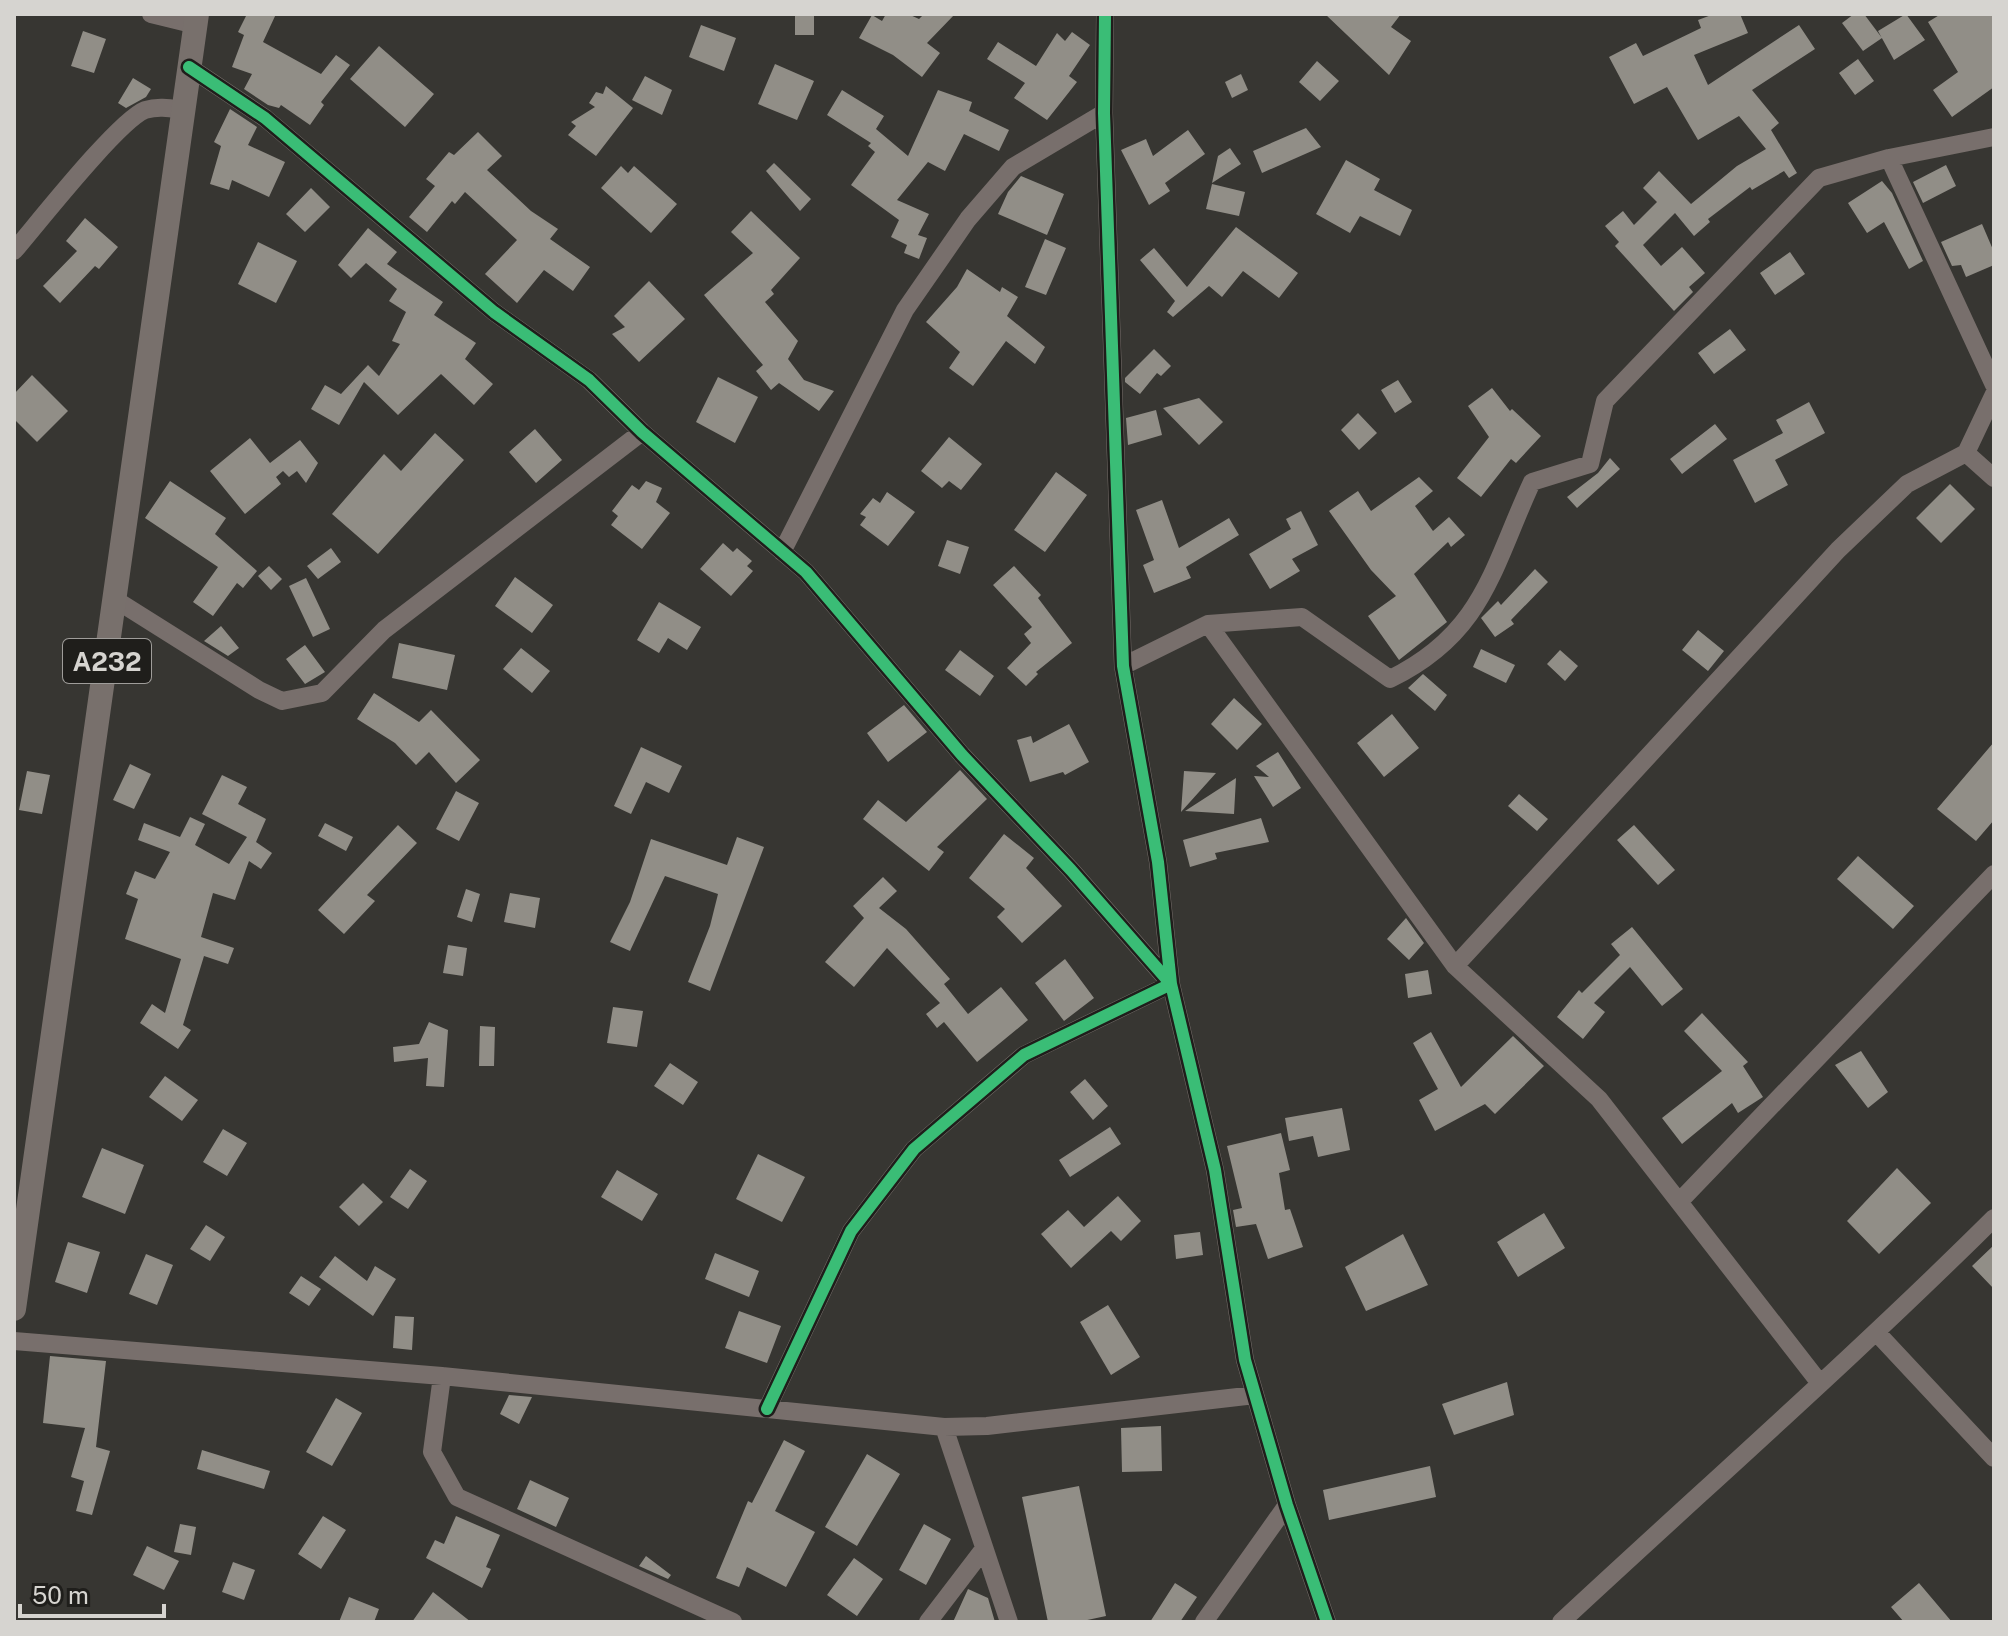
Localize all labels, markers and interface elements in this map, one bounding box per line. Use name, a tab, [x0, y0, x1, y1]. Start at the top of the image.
road number: A232	[63, 639, 151, 683]
scale bar	[20, 1568, 164, 1618]
text: 50 m	[32, 1581, 89, 1609]

